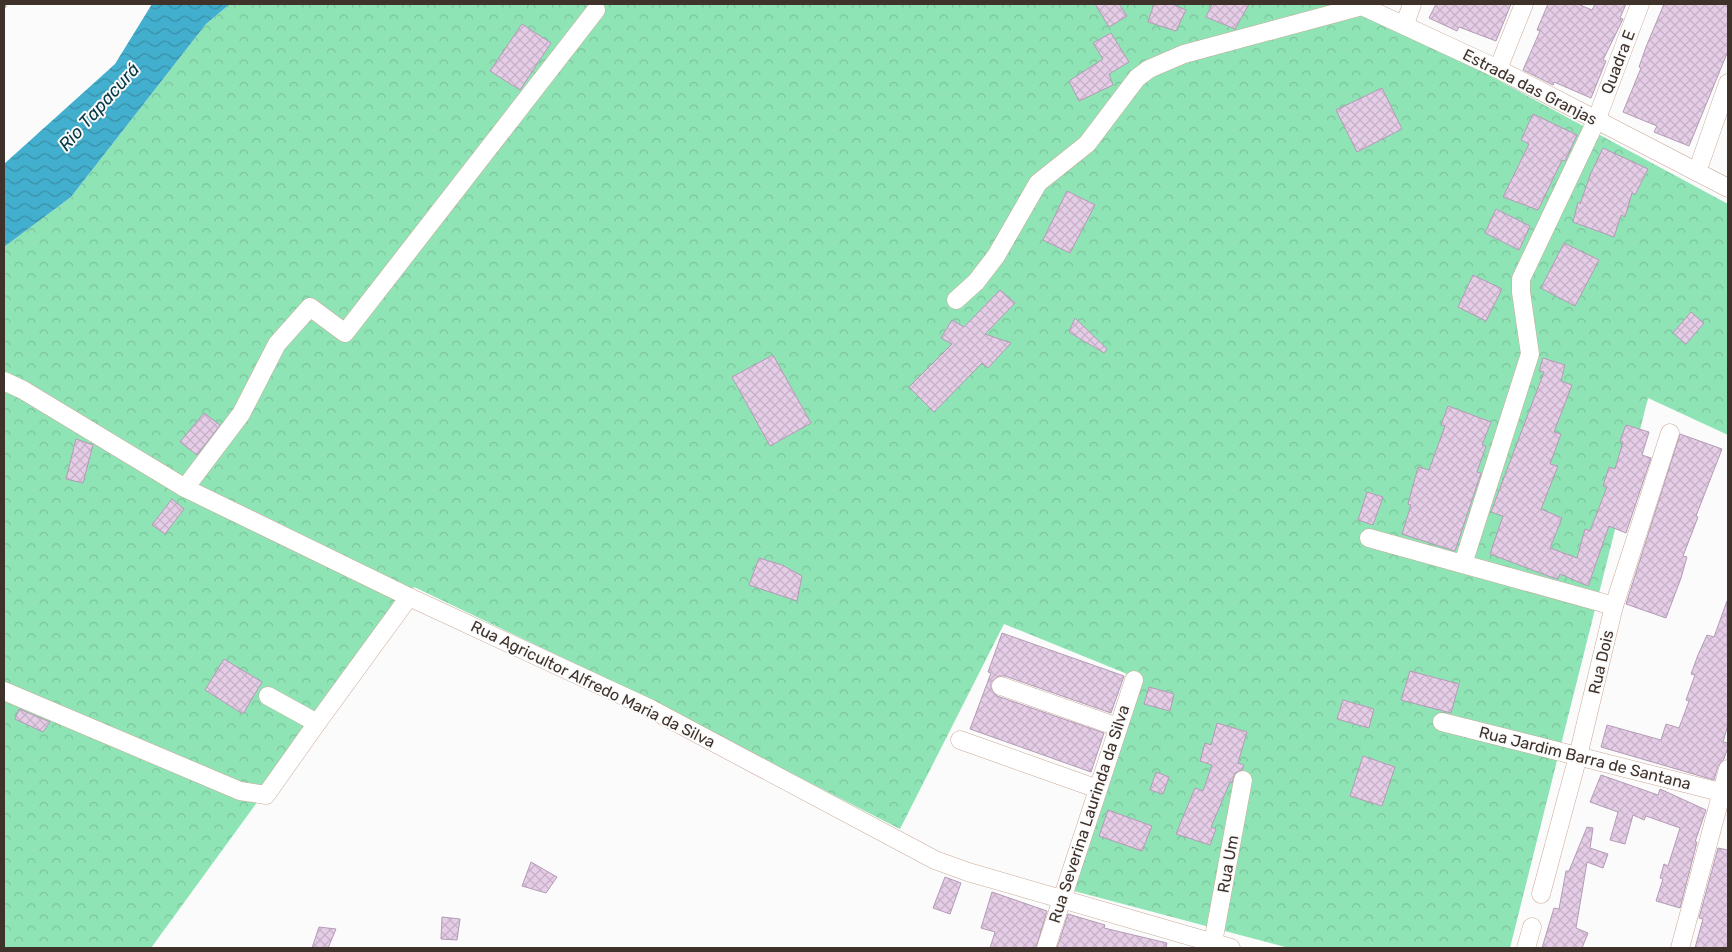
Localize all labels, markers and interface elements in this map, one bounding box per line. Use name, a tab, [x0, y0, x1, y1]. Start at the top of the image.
street label: Quadra E	[1597, 27, 1639, 97]
street label: Estrada das Granjas	[1460, 45, 1600, 129]
water label: Rio Tapacurá	[54, 58, 145, 156]
street label: Rua Agricultor Alfredo Maria da Silva	[468, 616, 718, 752]
street label: Rua Dois	[1584, 628, 1618, 696]
street label: Rua Severina Laurinda da Silva	[1045, 703, 1133, 925]
street label: Rua Jardim Barra de Santana	[1477, 722, 1693, 794]
street label: Rua Um	[1214, 834, 1242, 894]

